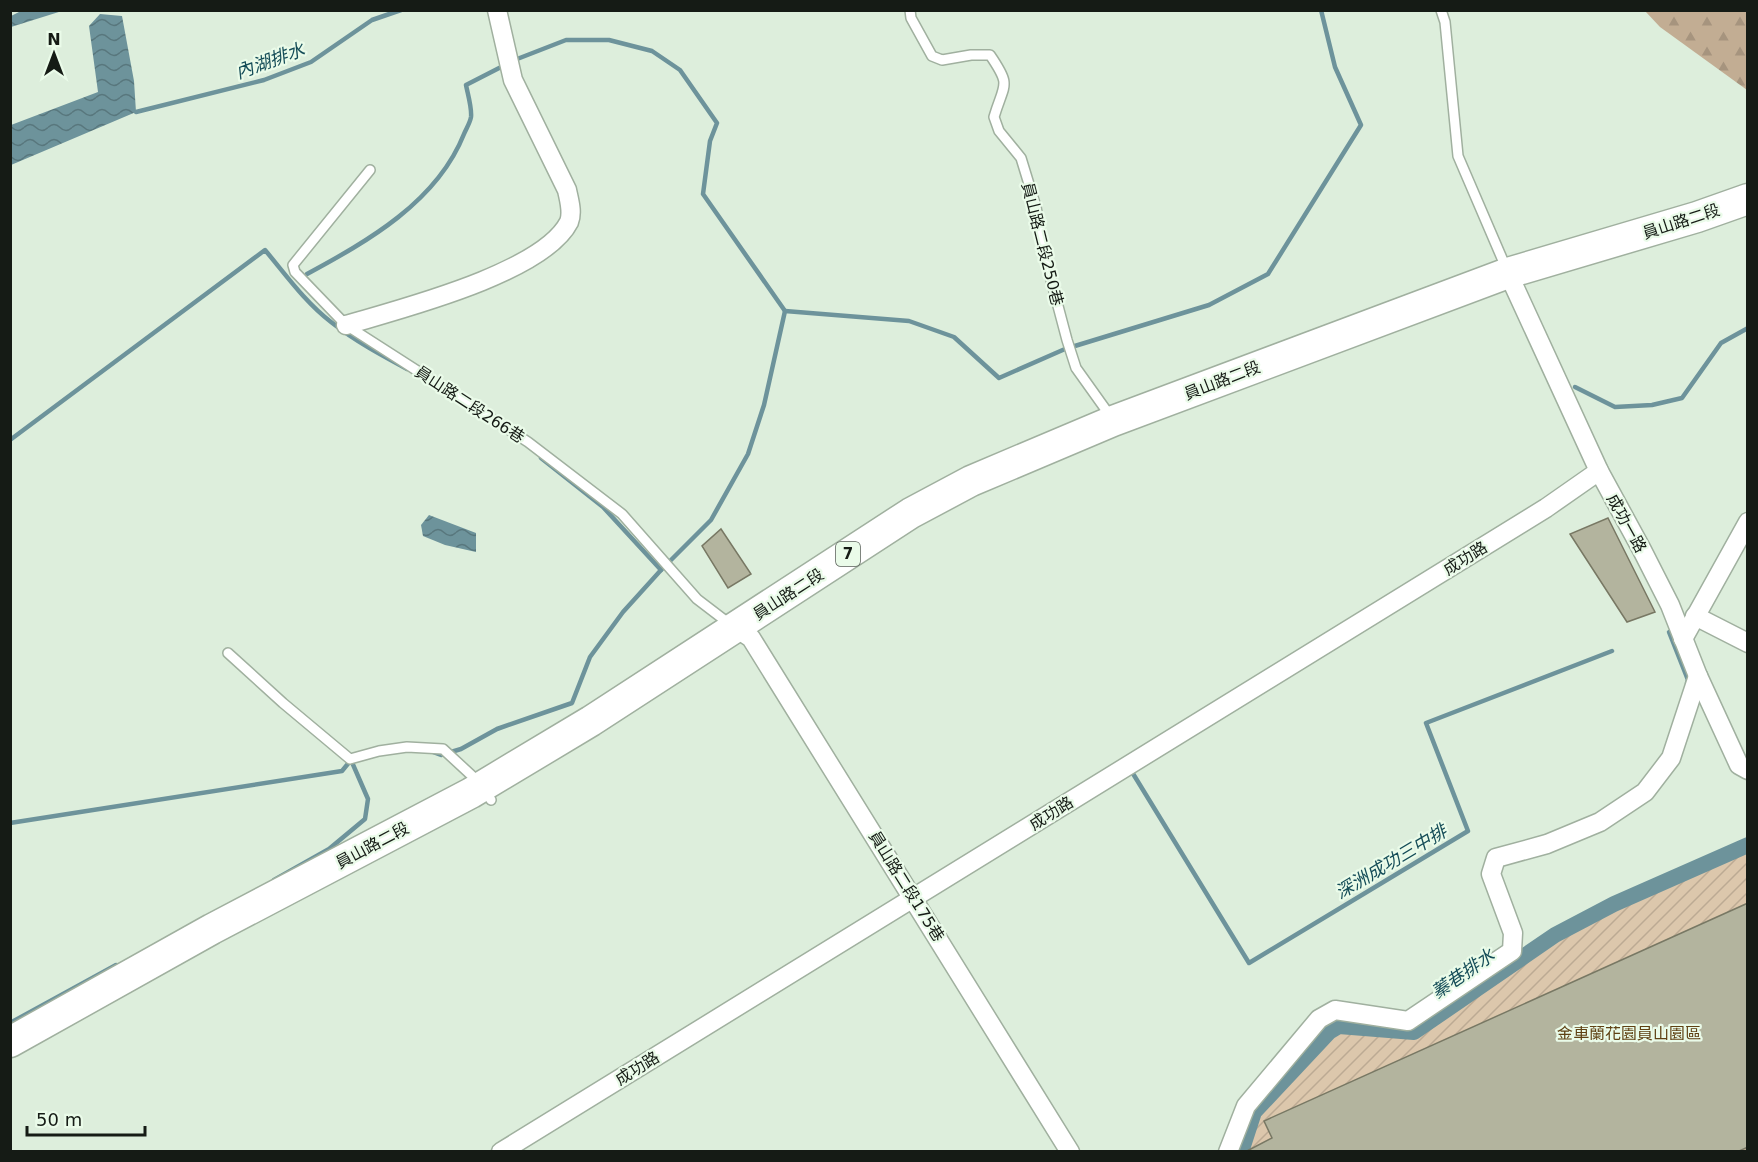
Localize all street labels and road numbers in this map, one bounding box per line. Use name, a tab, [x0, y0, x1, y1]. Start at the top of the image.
street label: 員山路二段250巷	[1018, 180, 1067, 308]
street label: 員山路二段	[1640, 200, 1722, 243]
street label: 員山路二段	[1181, 357, 1263, 404]
street label: 員山路二段266巷	[411, 362, 528, 447]
street label: 成功一路	[1603, 491, 1650, 556]
street label: 成功路	[1440, 538, 1491, 579]
road number: 7	[836, 542, 860, 566]
street label: 員山路二段	[750, 565, 827, 624]
street label: 成功路	[1026, 793, 1077, 834]
street label: 員山路二段	[332, 818, 412, 873]
street label: 員山路二段175巷	[865, 828, 948, 945]
street label: 成功路	[612, 1048, 663, 1089]

